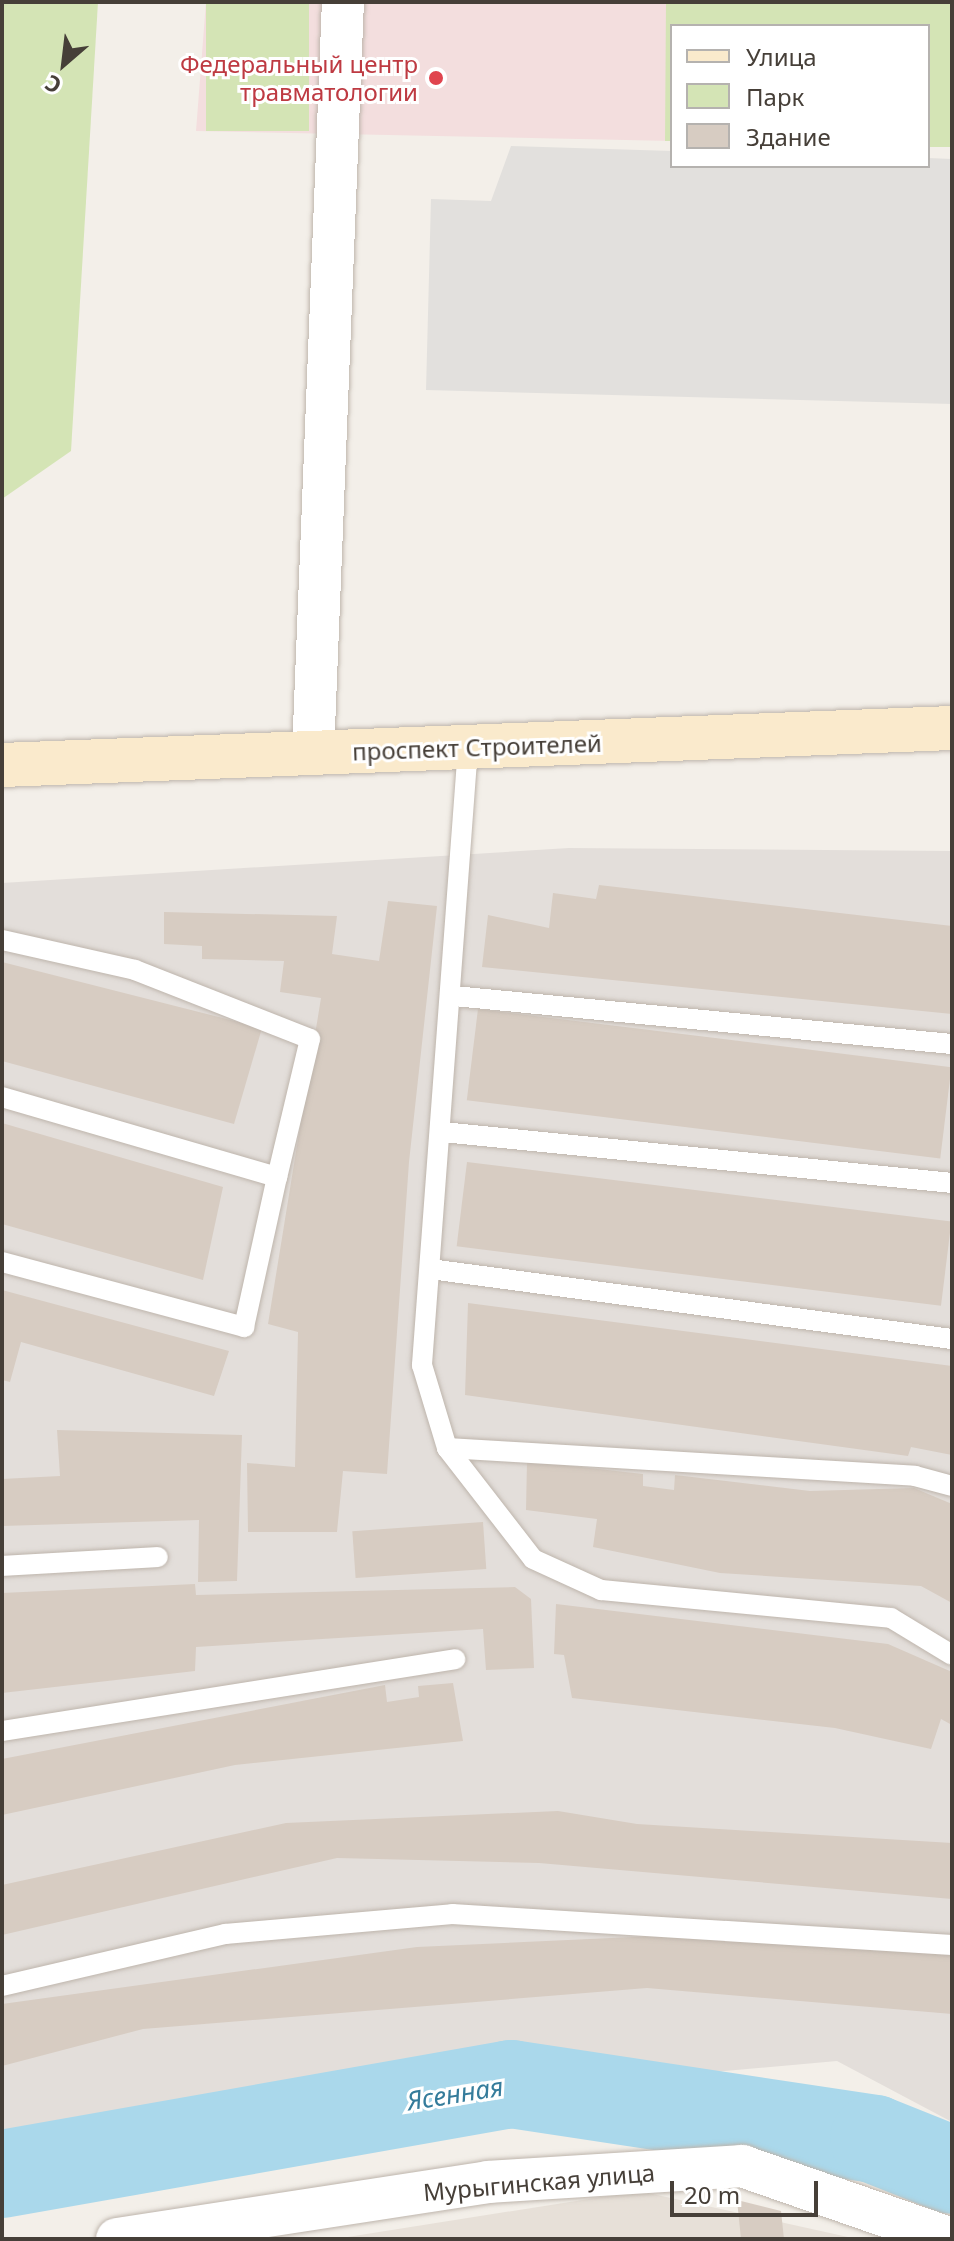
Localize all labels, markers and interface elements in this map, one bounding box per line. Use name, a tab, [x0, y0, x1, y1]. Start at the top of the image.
north arrow	[24, 24, 104, 104]
legend	[670, 24, 930, 168]
text: Улица	[746, 40, 817, 73]
place label: Федеральный центр травматологии	[180, 50, 418, 106]
marker: Федеральный центр травматологии	[425, 67, 447, 89]
text: С	[39, 69, 66, 102]
text: Парк	[746, 80, 804, 113]
text: Здание	[746, 120, 831, 153]
street label: проспект Строителей	[352, 728, 602, 766]
water label: Ясенная	[405, 2071, 505, 2117]
street label: Мурыгинская улица	[422, 2158, 656, 2206]
scale bar	[674, 2165, 822, 2215]
text: 20 m	[684, 2178, 740, 2211]

